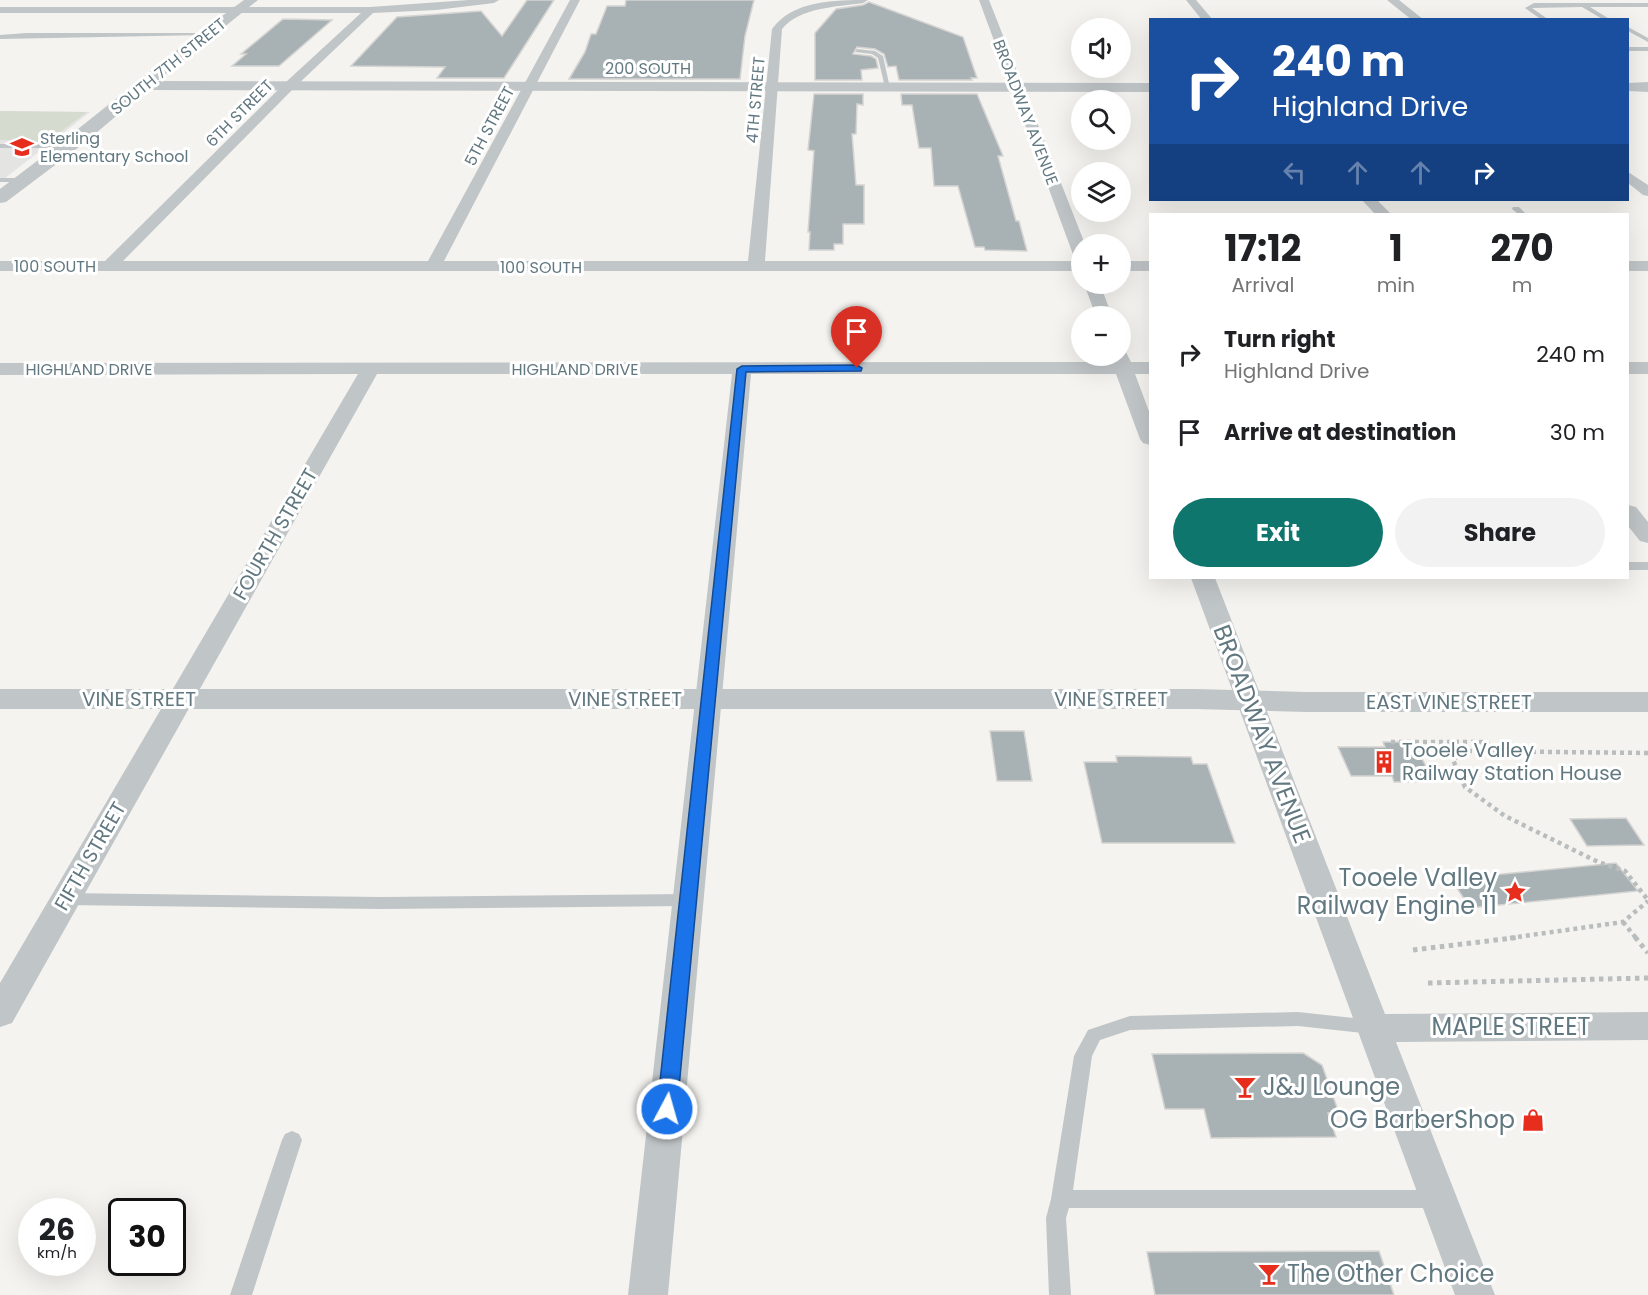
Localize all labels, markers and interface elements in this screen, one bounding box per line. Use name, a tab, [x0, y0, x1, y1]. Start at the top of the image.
street label: SOUTH 7TH STREET	[106, 12, 231, 120]
map controls	[1071, 18, 1131, 366]
button: sound	[1071, 18, 1131, 78]
text: 240 m	[1272, 32, 1405, 91]
street label: BROADWAY AVENUE	[987, 36, 1064, 188]
icon: right	[1173, 42, 1251, 120]
street label: 4TH STREET	[740, 55, 771, 144]
street label: 200 SOUTH	[605, 57, 691, 80]
street label: 6TH STREET	[200, 74, 278, 152]
street label: 5TH STREET	[459, 82, 520, 170]
text: Highland Drive	[1272, 88, 1468, 125]
button: search	[1071, 90, 1131, 150]
place label: Sterling Elementary School	[40, 127, 188, 168]
school or university icon: Sterling Elementary School	[9, 134, 35, 160]
icon: left	[1278, 156, 1311, 189]
icon: ahead	[1341, 156, 1374, 189]
icon: ahead	[1404, 156, 1437, 189]
icon: right	[1467, 156, 1500, 189]
button: layers	[1071, 162, 1131, 222]
text: 17:12	[1224, 223, 1301, 274]
text: 1	[1389, 223, 1403, 274]
text: 270	[1490, 223, 1554, 274]
button: +	[1071, 234, 1131, 294]
street label: 100 SOUTH	[14, 255, 96, 278]
street label: 100 SOUTH	[500, 256, 582, 279]
text: Arrival	[1231, 271, 1294, 299]
text: min	[1377, 271, 1415, 299]
text: m	[1512, 271, 1532, 299]
pin	[831, 306, 882, 368]
button: −	[1071, 306, 1131, 366]
icon: arrive	[840, 315, 873, 348]
text: Turn right	[1224, 324, 1335, 355]
icon: right	[1173, 338, 1206, 371]
text: 240 m	[1536, 339, 1605, 370]
text: Highland Drive	[1224, 357, 1369, 385]
street label: HIGHLAND DRIVE	[25, 358, 153, 381]
street label: HIGHLAND DRIVE	[511, 358, 639, 381]
icon: arrive	[1173, 416, 1206, 449]
text: Arrive at destination	[1224, 417, 1456, 448]
text: 30 m	[1550, 417, 1605, 448]
street label: FOURTH STREET	[226, 463, 324, 605]
button: Exit	[1173, 498, 1383, 567]
button: Share	[1395, 498, 1605, 567]
street label: BROADWAY AVENUE	[1206, 620, 1319, 848]
street label: VINE STREET	[82, 685, 196, 713]
street label: VINE STREET	[568, 685, 682, 713]
street label: VINE STREET	[1054, 685, 1168, 713]
street label: EAST VINE STREET	[1366, 688, 1532, 716]
place label: Tooele Valley Railway Station House	[1402, 736, 1622, 787]
building icon: Tooele Valley Railway Station House	[1371, 749, 1397, 775]
street label: FIFTH STREET	[48, 796, 132, 915]
place label: Tooele Valley Railway Engine 11	[1297, 861, 1497, 922]
place icon: Tooele Valley Railway Engine 11	[1502, 879, 1528, 905]
street label: MAPLE STREET	[1431, 1010, 1591, 1043]
place label: J&J Lounge	[1263, 1070, 1400, 1103]
bar icon: J&J Lounge	[1232, 1074, 1258, 1100]
position arrow	[635, 1077, 699, 1141]
place label: OG BarberShop	[1330, 1103, 1515, 1136]
shop icon: OG BarberShop	[1520, 1107, 1546, 1133]
speed limit sign: 30	[108, 1198, 186, 1276]
text: 26	[39, 1208, 75, 1251]
text: km/h	[37, 1242, 77, 1263]
place label: The Other Choice	[1287, 1257, 1494, 1290]
bar icon: The Other Choice	[1256, 1261, 1282, 1287]

